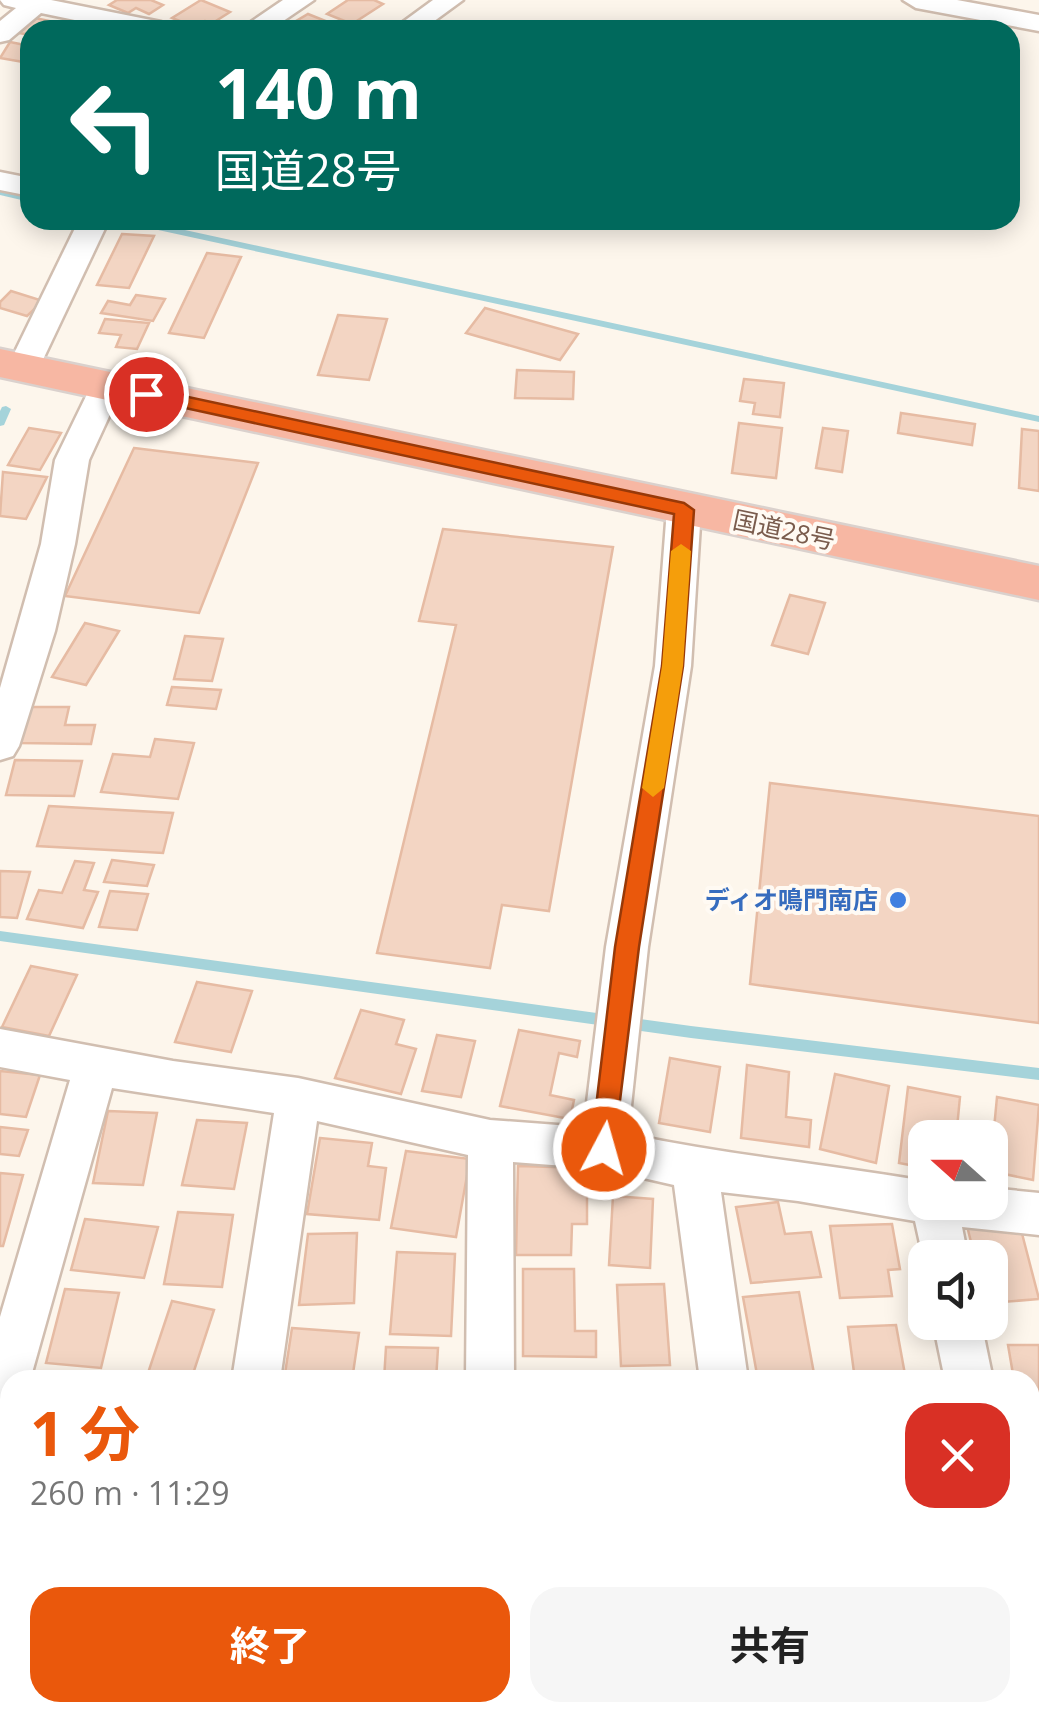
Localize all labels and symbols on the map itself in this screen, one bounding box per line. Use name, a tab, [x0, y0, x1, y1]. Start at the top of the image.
pin	[104, 352, 189, 437]
street label: 国道28号	[730, 502, 838, 556]
place label: ディオ鳴門南店	[705, 882, 878, 916]
marker: ディオ鳴門南店	[887, 889, 909, 911]
position arrow	[552, 1097, 656, 1201]
north arrow	[908, 1120, 1008, 1220]

